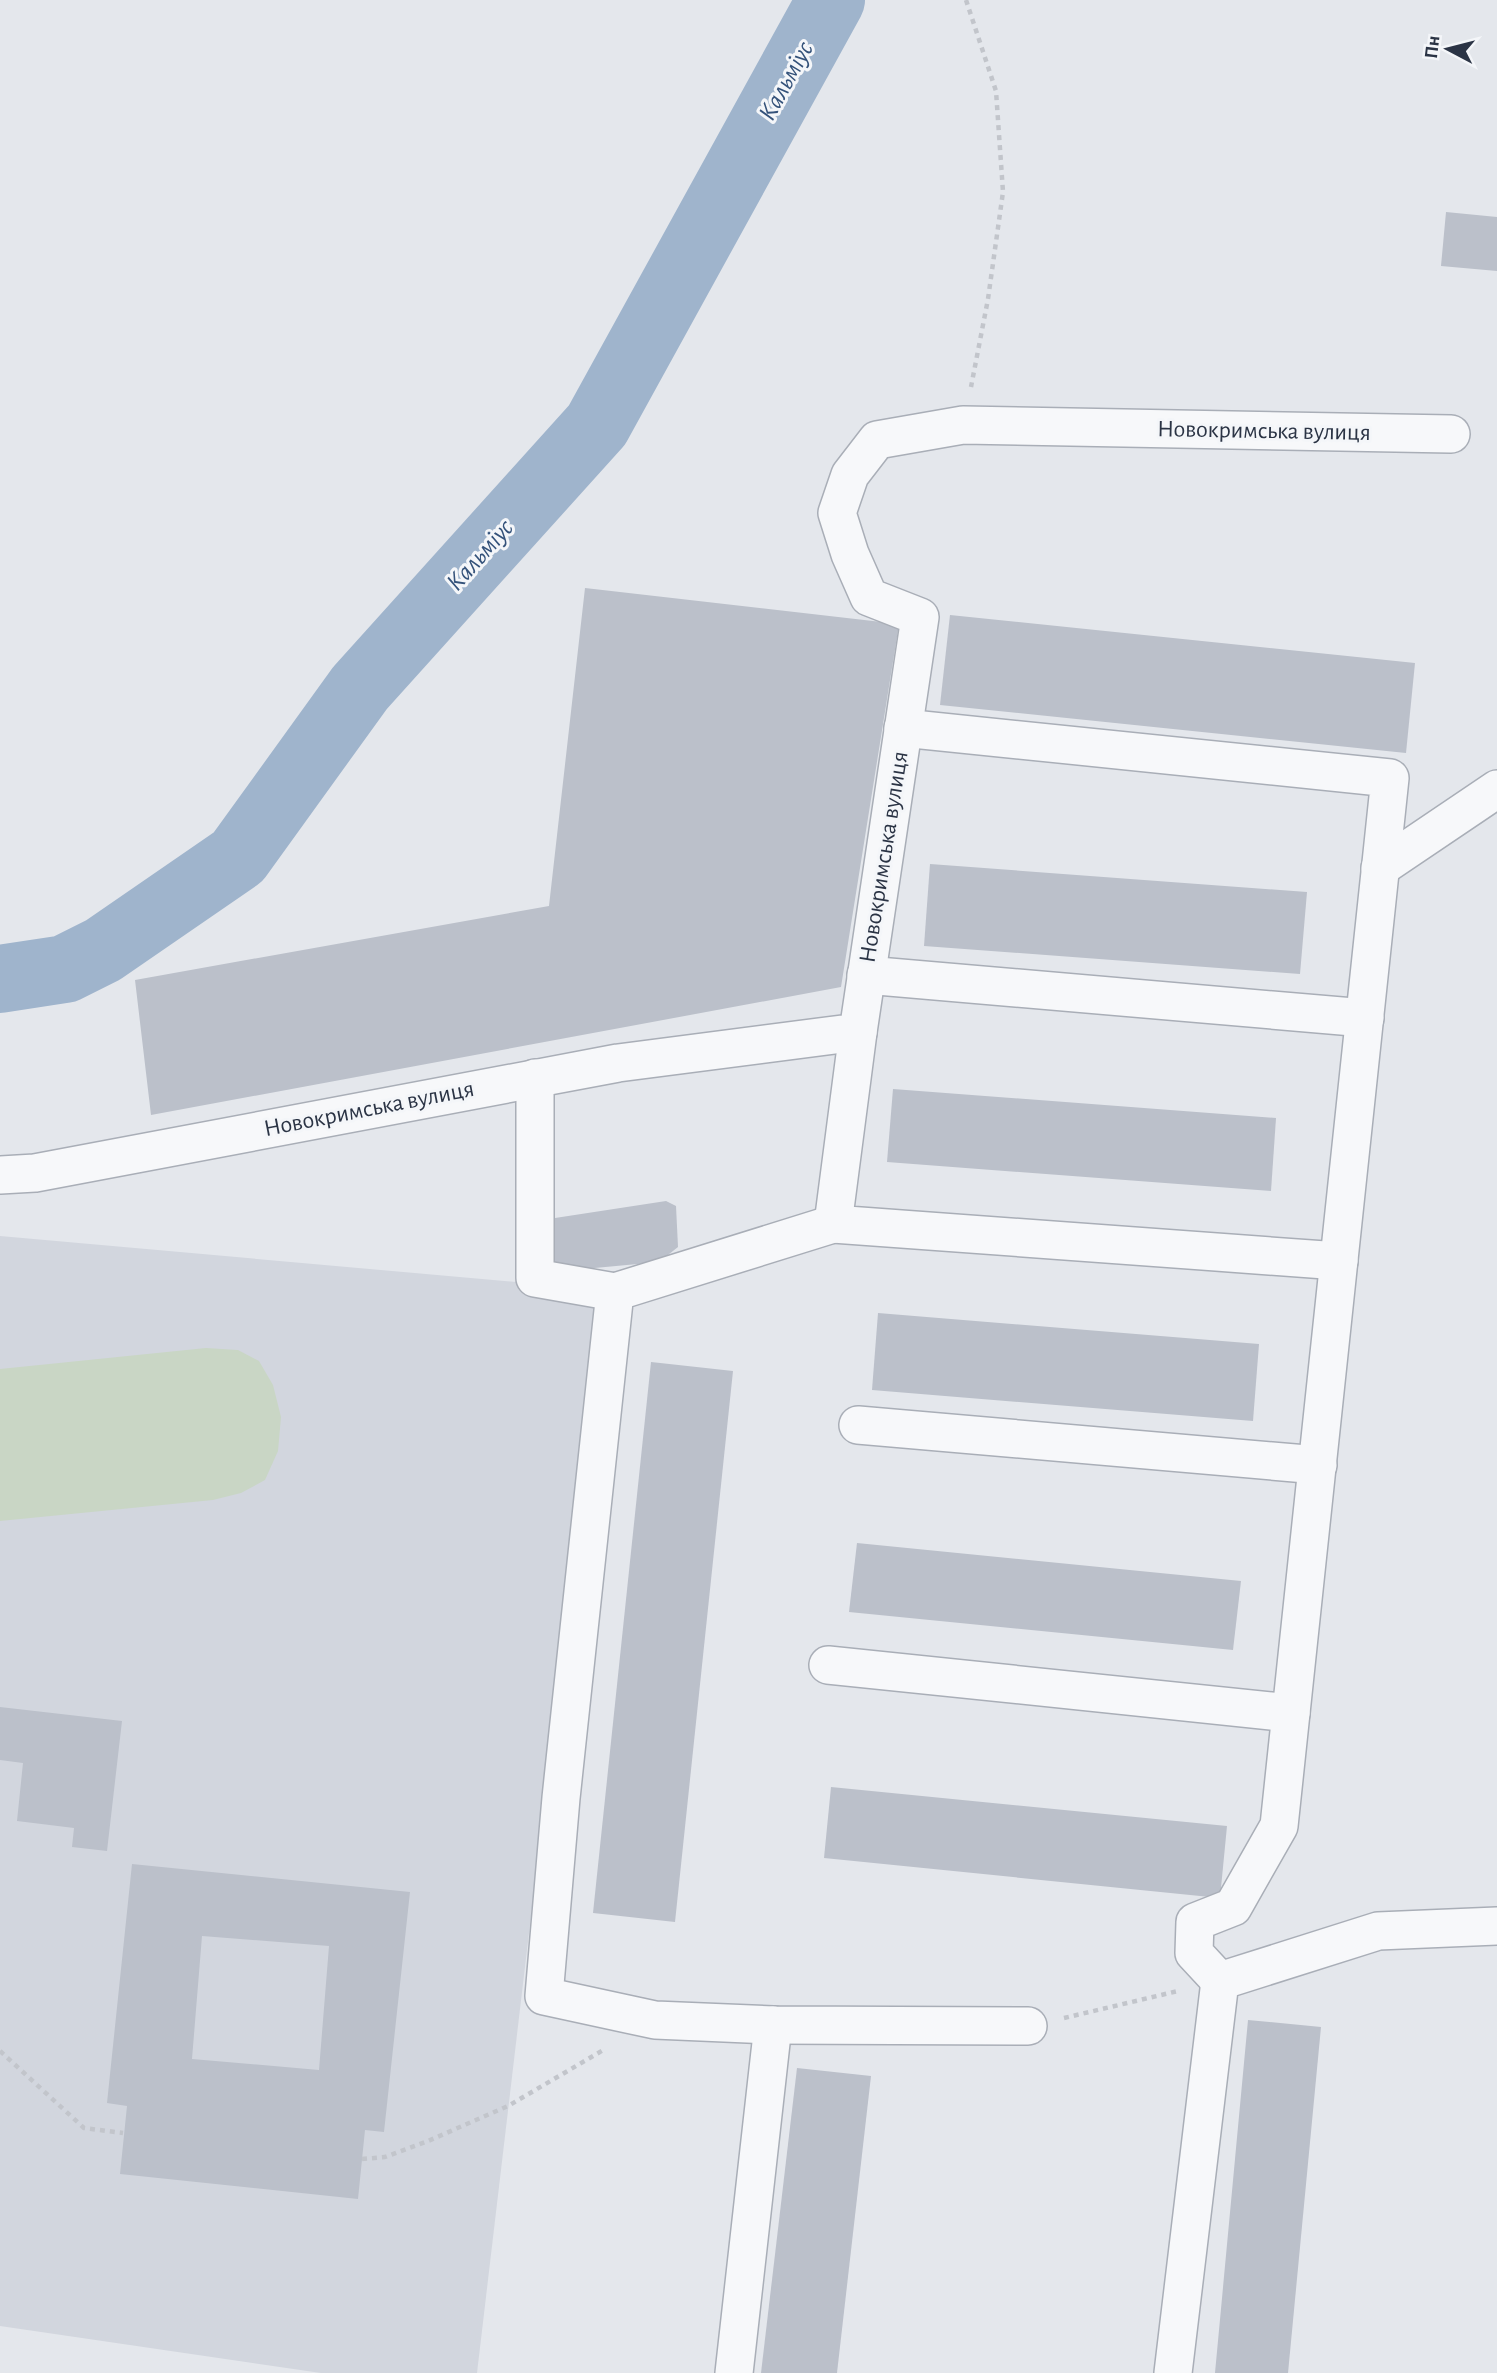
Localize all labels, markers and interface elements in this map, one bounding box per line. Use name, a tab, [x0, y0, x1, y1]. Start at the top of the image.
north arrow	[1413, 14, 1483, 84]
text: Пн	[1422, 34, 1443, 60]
water label: Кальміус	[754, 37, 818, 125]
street label: Новокримська вулиця	[1157, 417, 1371, 445]
water label: Кальміус	[442, 514, 518, 595]
street label: Новокримська вулиця	[855, 750, 913, 964]
street label: Новокримська вулиця	[262, 1077, 476, 1141]

